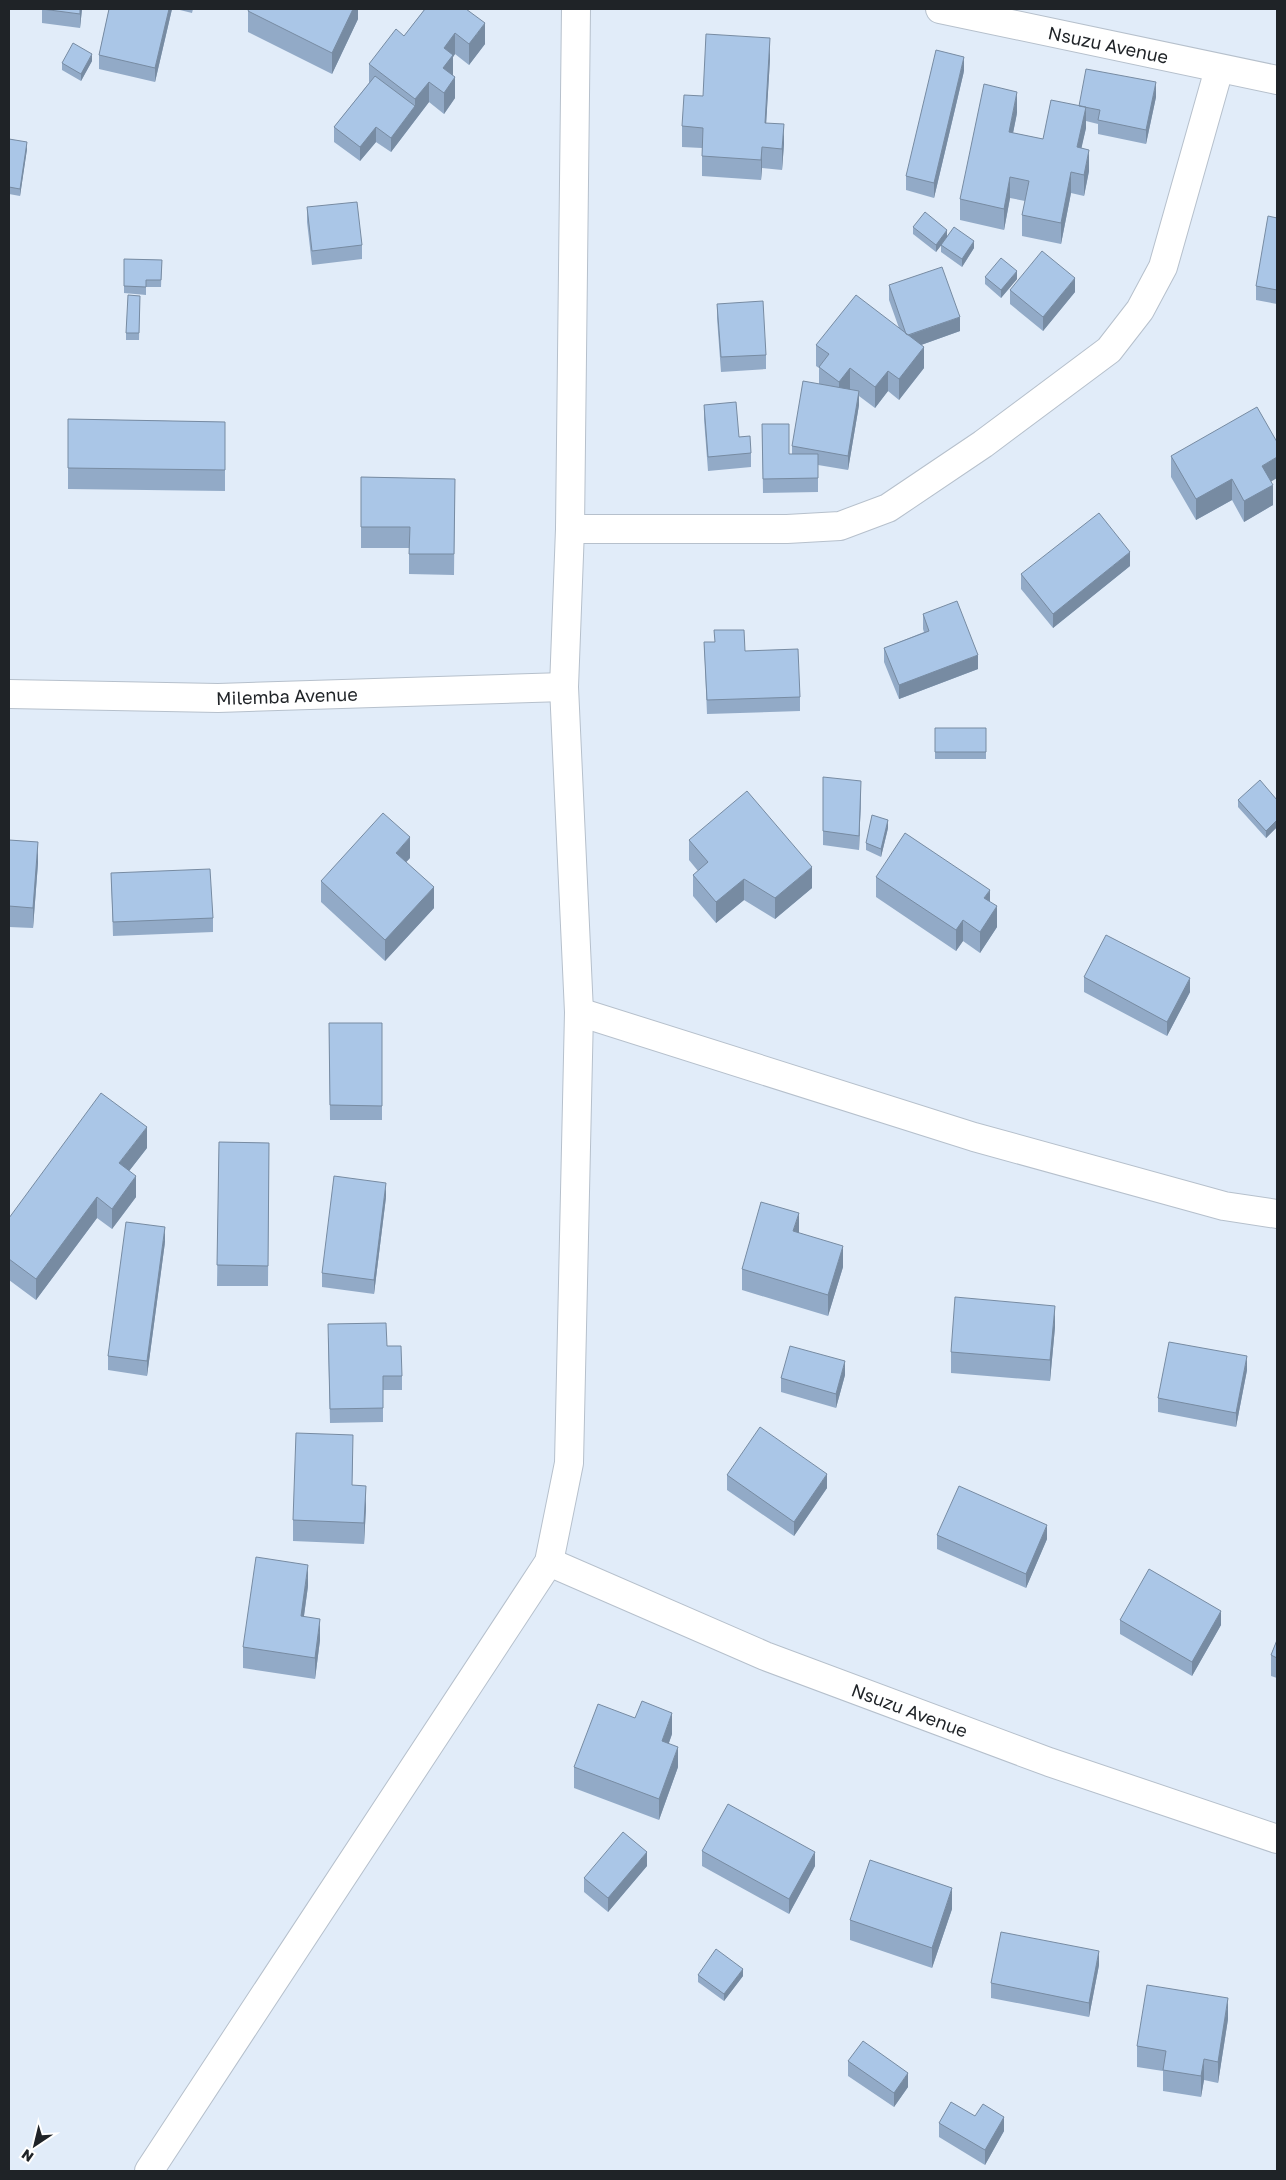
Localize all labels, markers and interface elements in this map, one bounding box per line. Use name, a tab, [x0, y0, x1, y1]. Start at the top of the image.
street label: Nsuzu Avenue	[1046, 21, 1170, 68]
street label: Milemba Avenue	[216, 683, 358, 709]
street label: Nsuzu Avenue	[849, 1678, 971, 1742]
north arrow	[10, 2120, 60, 2170]
text: N	[18, 2146, 36, 2166]

